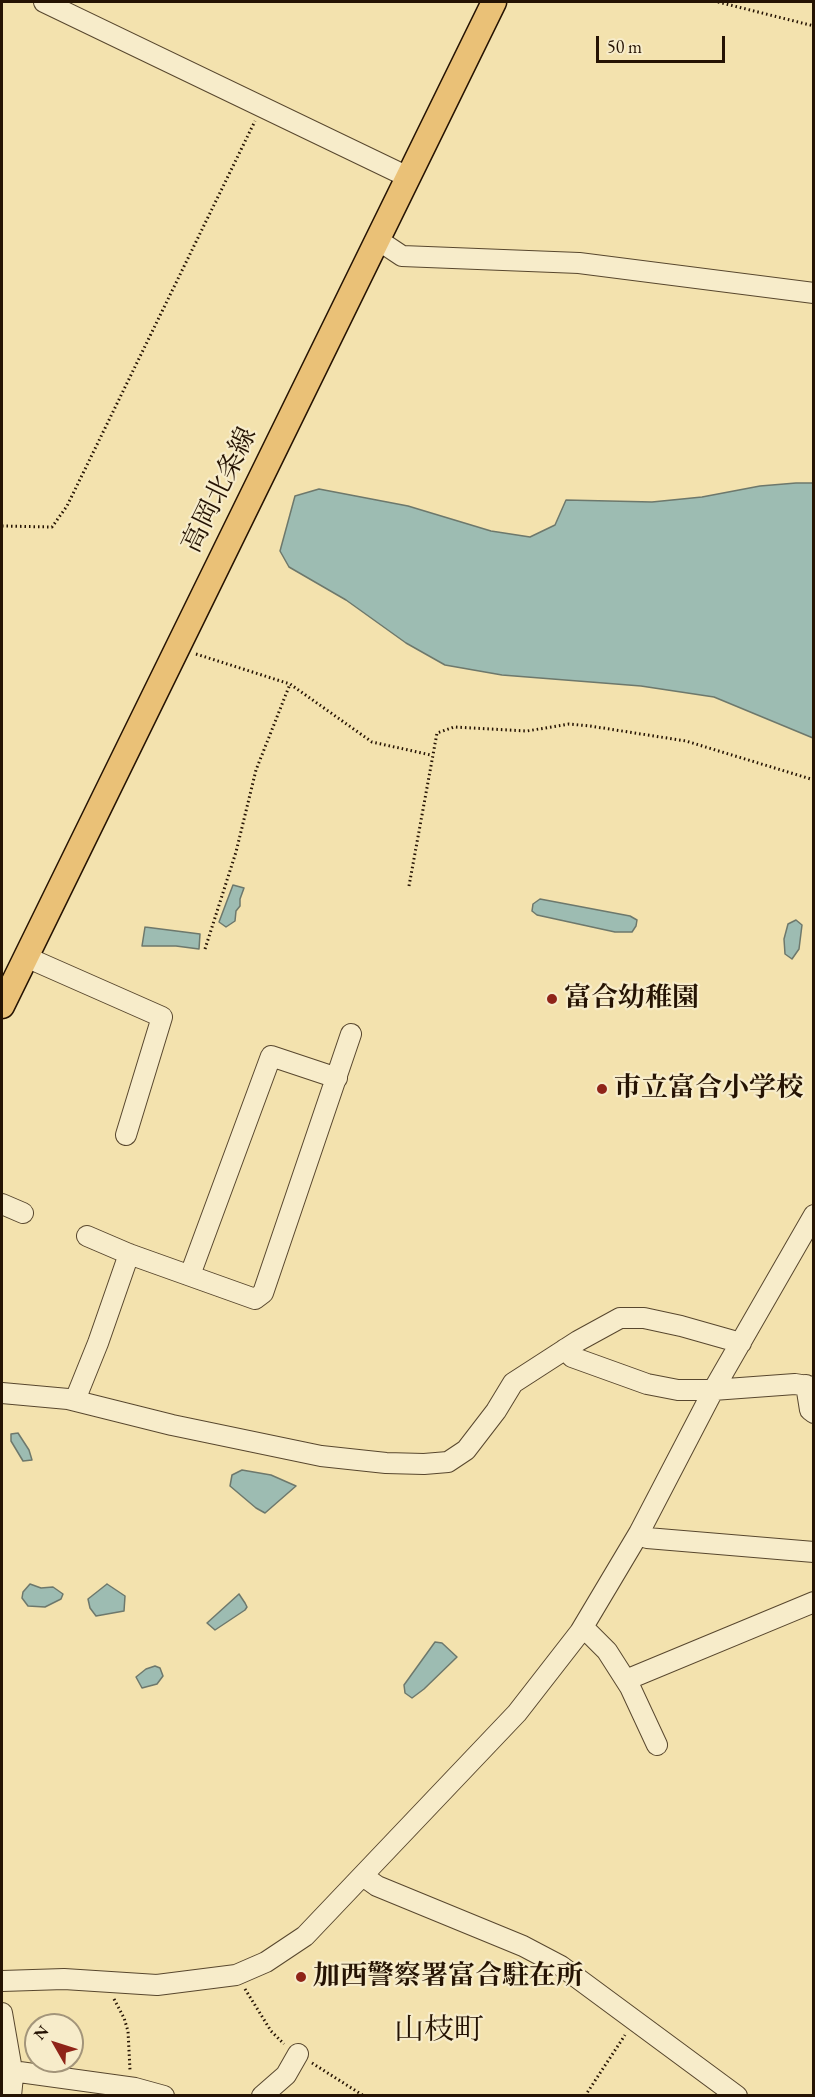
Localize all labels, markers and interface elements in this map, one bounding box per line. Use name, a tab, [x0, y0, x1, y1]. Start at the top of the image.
scale bar	[599, 24, 728, 62]
text: 50 m	[607, 35, 642, 58]
street label: 高岡北条線	[176, 422, 264, 558]
place label: 富合幼稚園	[564, 983, 699, 1015]
marker: 富合幼稚園	[545, 992, 559, 1006]
place label: 市立富合小学校	[614, 1073, 803, 1105]
marker: 市立富合小学校	[595, 1082, 609, 1096]
place label: 加西警察署富合駐在所	[313, 1961, 583, 1993]
marker: 加西警察署富合駐在所	[294, 1970, 308, 1984]
north arrow	[24, 2013, 84, 2073]
district label: 山枝町	[394, 2013, 484, 2049]
text: N	[29, 2021, 53, 2044]

